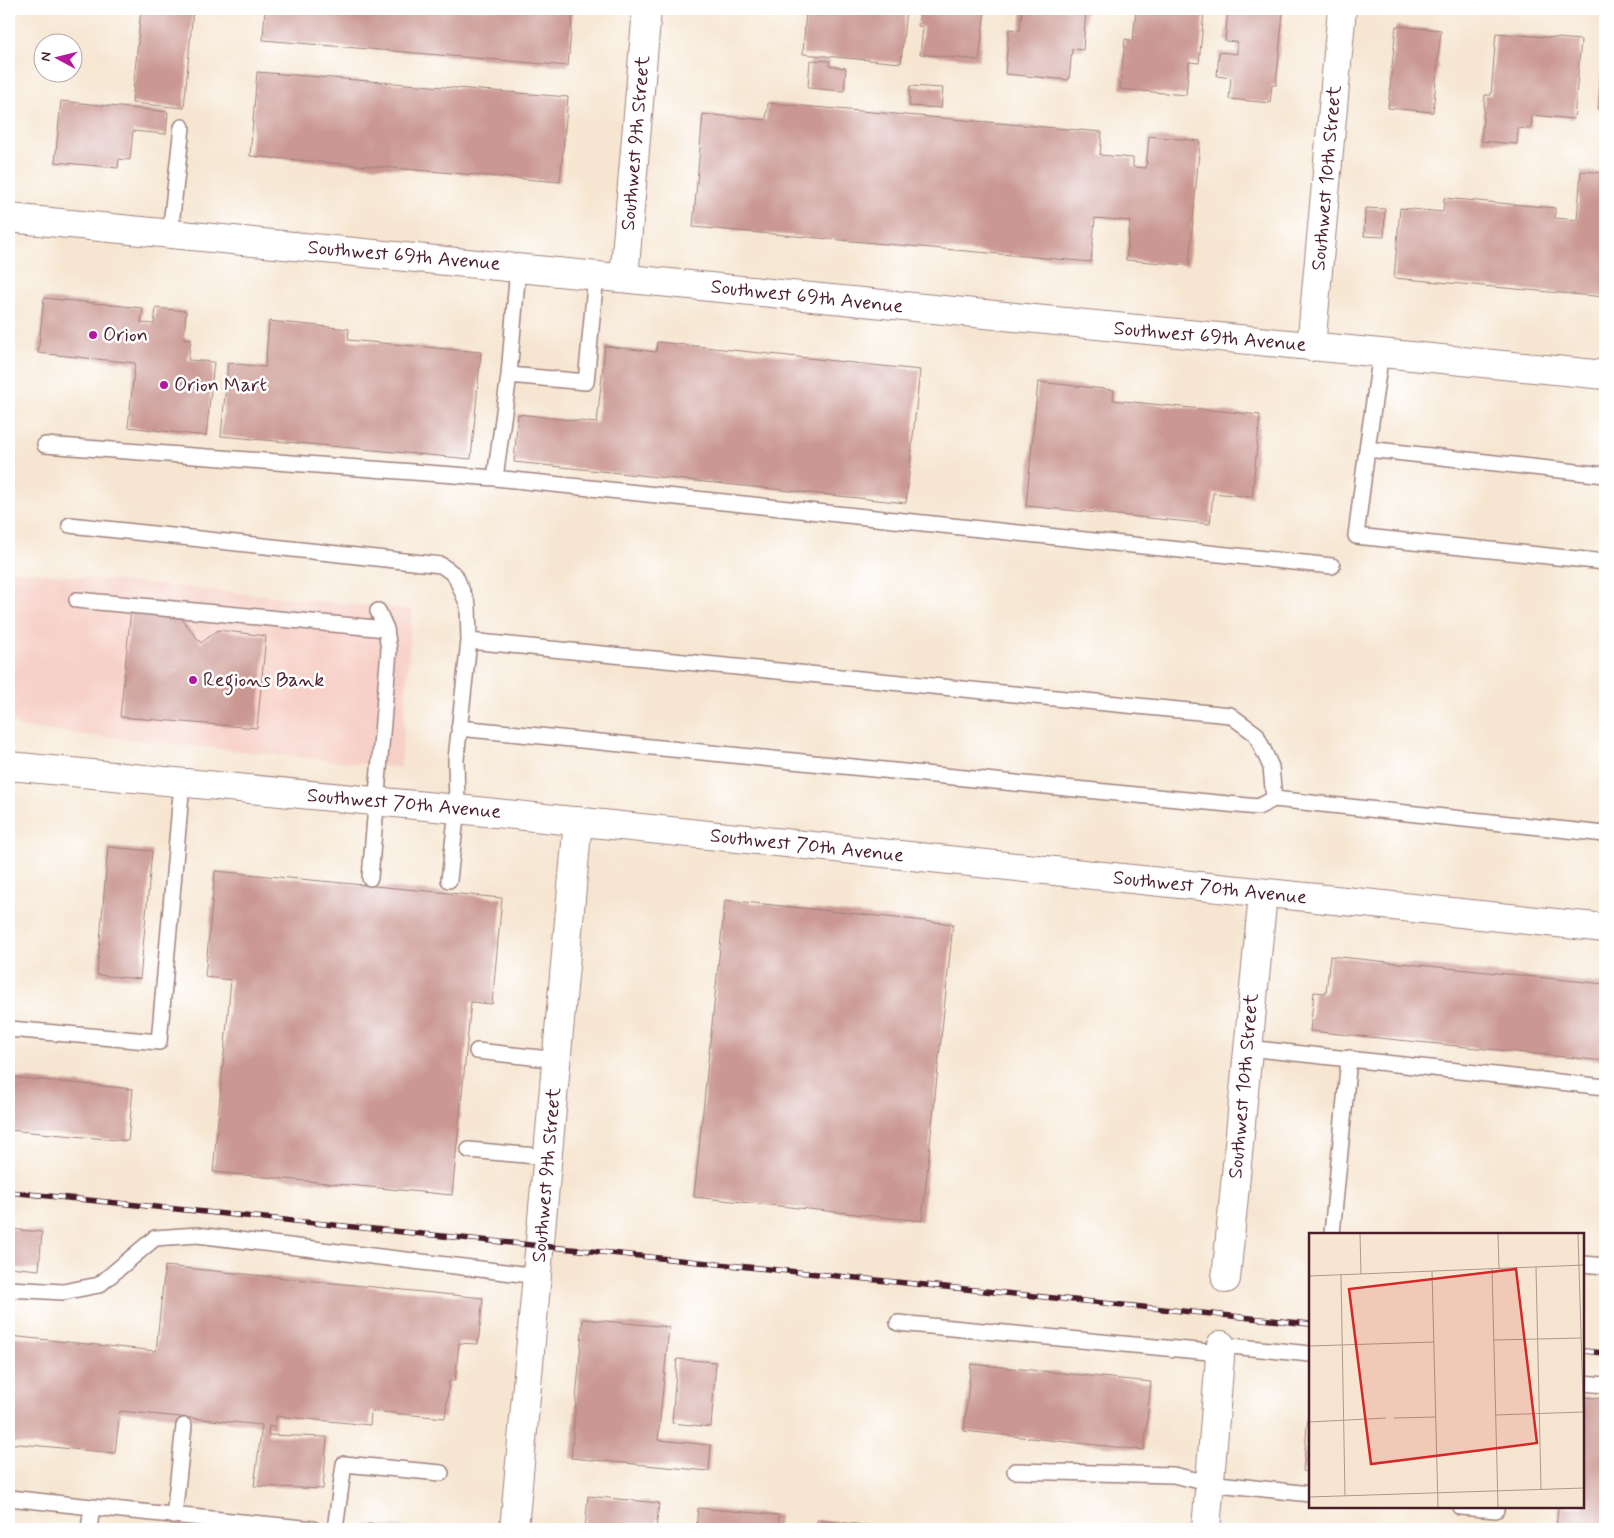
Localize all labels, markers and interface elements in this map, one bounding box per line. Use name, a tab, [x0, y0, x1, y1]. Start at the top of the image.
north arrow	[32, 32, 82, 82]
text: N	[37, 51, 56, 62]
street label: Southwest 9th Street	[615, 54, 657, 232]
street label: Southwest 10th Street	[1305, 84, 1349, 272]
street label: Southwest 69th Avenue	[306, 234, 502, 278]
street label: Southwest 69th Avenue	[709, 273, 905, 321]
street label: Southwest 69th Avenue	[1112, 315, 1308, 359]
place label: Orion	[103, 322, 148, 349]
marker: Orion	[87, 329, 99, 341]
place label: Orion Mart	[174, 372, 267, 399]
marker: Orion Mart	[158, 379, 170, 391]
place label: Regions Bank	[203, 667, 324, 696]
marker: Regions Bank	[187, 674, 199, 686]
street label: Southwest 70th Avenue	[306, 782, 502, 826]
street label: Southwest 70th Avenue	[709, 822, 905, 870]
street label: Southwest 70th Avenue	[1112, 864, 1308, 912]
street label: Southwest 10th Street	[1222, 992, 1266, 1180]
street label: Southwest 9th Street	[526, 1086, 568, 1264]
inset map	[1309, 1233, 1584, 1508]

